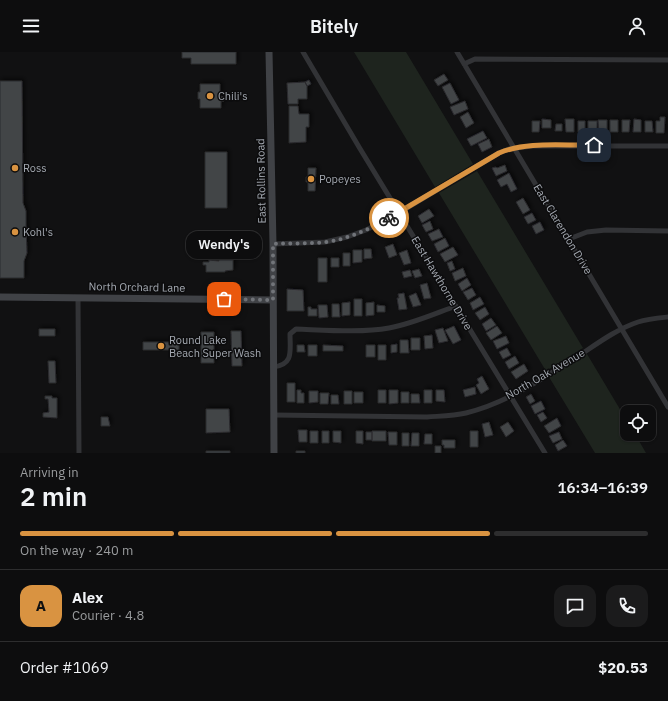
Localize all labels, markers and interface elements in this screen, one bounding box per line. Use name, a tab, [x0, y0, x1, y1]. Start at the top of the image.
icon: menu	[20, 15, 42, 37]
text: Bitely	[310, 15, 358, 38]
icon: person	[626, 15, 648, 37]
place label: Chili's	[218, 89, 248, 103]
marker: Chili's	[205, 91, 215, 101]
pin	[577, 128, 611, 162]
icon: home	[583, 134, 605, 156]
street label: East Rollins Road	[253, 138, 269, 224]
place label: Ross	[23, 161, 47, 175]
marker: Ross	[10, 163, 20, 173]
place label: Popeyes	[319, 172, 361, 186]
marker: Popeyes	[306, 174, 316, 184]
street label: East Clarendon Drive	[530, 181, 596, 277]
courier	[369, 198, 409, 238]
icon: bike	[378, 207, 400, 229]
place label: Kohl's	[23, 225, 53, 239]
marker: Kohl's	[10, 227, 20, 237]
callout: Wendy's	[186, 231, 262, 259]
street label: East Hawthorne Drive	[408, 234, 476, 332]
text: Wendy's	[198, 236, 250, 253]
street label: North Orchard Lane	[89, 279, 185, 295]
pin	[207, 282, 241, 316]
icon: bag	[213, 288, 235, 310]
place label: Round Lake Beach Super Wash	[169, 333, 261, 360]
marker: Round Lake Beach Super Wash	[156, 341, 166, 351]
street label: North Oak Avenue	[503, 346, 587, 402]
map controls	[620, 405, 656, 441]
button: locate	[620, 405, 656, 441]
text: Arriving in	[20, 464, 79, 481]
text: 16:34–16:39	[558, 478, 648, 497]
text: 2 min	[20, 479, 87, 513]
text: On the way · 240 m	[20, 542, 133, 559]
button: chat	[554, 585, 596, 627]
button: phone	[606, 585, 648, 627]
text: Alex	[72, 588, 103, 607]
text: A	[36, 596, 46, 615]
text: Courier · 4.8	[72, 607, 144, 624]
text: Order #1069	[20, 658, 109, 677]
text: $20.53	[598, 658, 648, 677]

